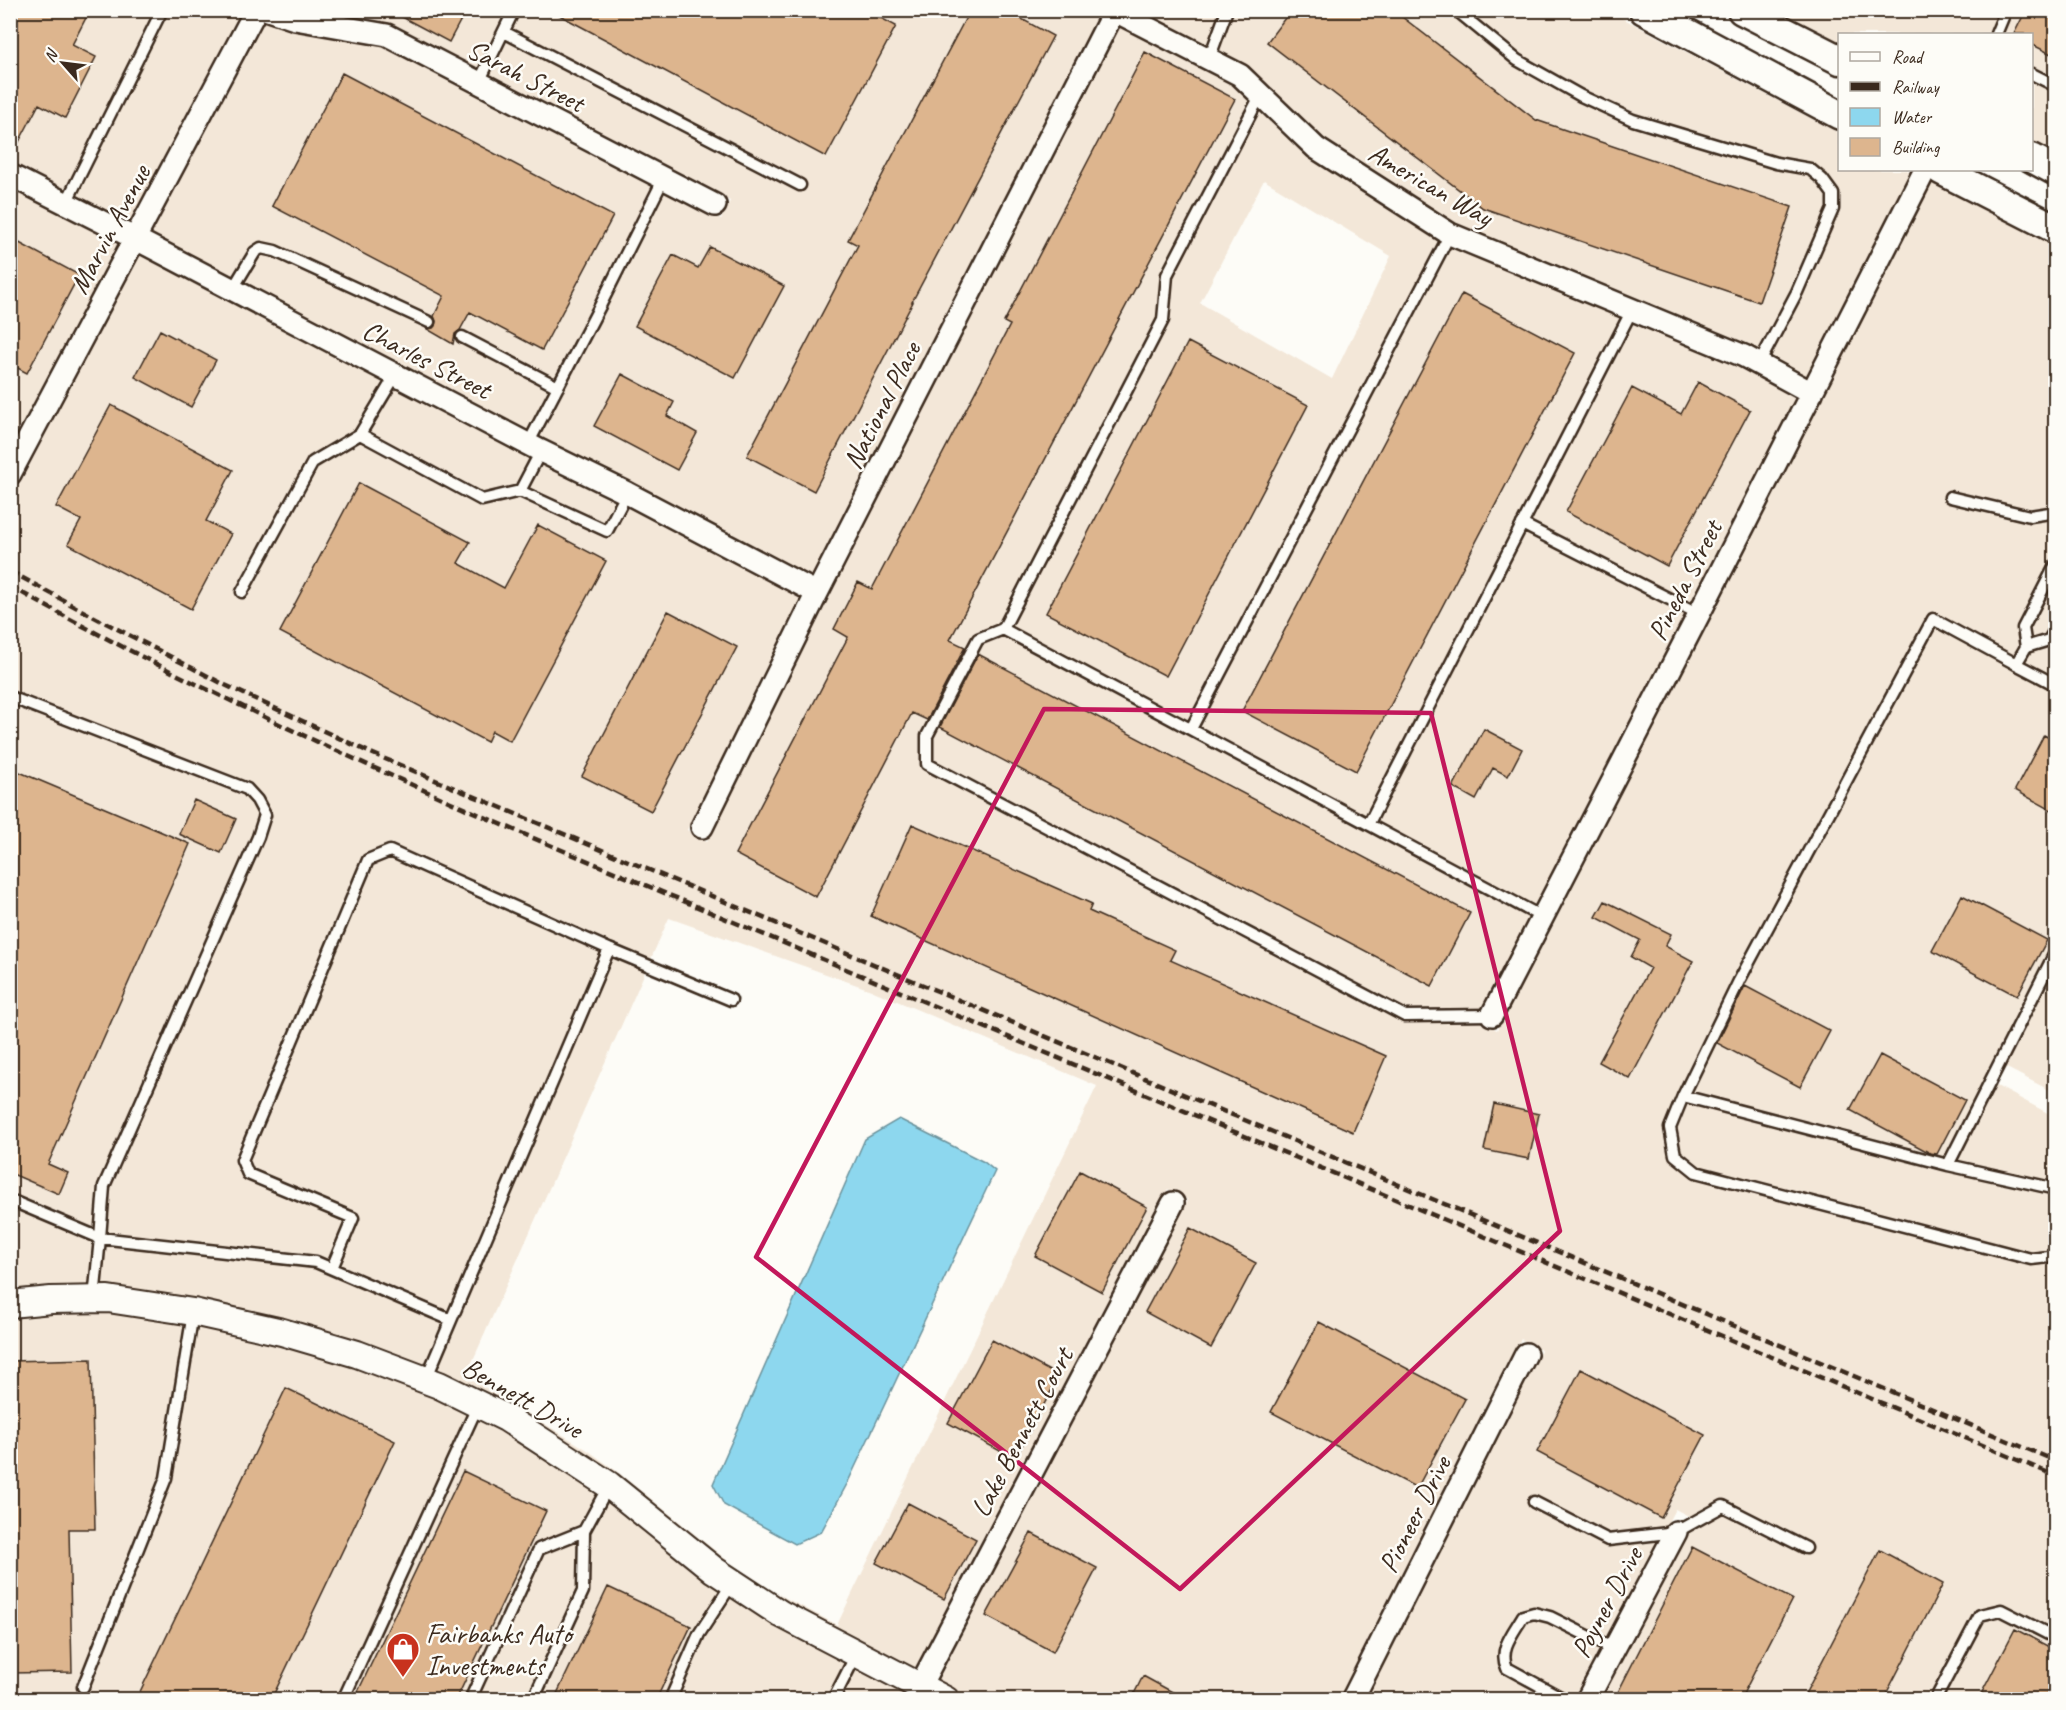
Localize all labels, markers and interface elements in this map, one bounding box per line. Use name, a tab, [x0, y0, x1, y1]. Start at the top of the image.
street label: Sarah Street	[461, 31, 593, 121]
north arrow	[33, 33, 93, 93]
legend	[1838, 33, 2033, 171]
text: N	[39, 45, 63, 65]
text: Road	[1892, 46, 1925, 68]
text: Railway	[1892, 76, 1940, 98]
text: Water	[1892, 106, 1933, 128]
street label: American Way	[1363, 135, 1501, 235]
text: Building	[1892, 136, 1941, 158]
street label: Marvin Avenue	[61, 157, 159, 300]
street label: Charles Street	[357, 312, 499, 408]
street label: National Place	[835, 334, 929, 475]
street label: Pineda Street	[1639, 512, 1731, 646]
street label: Lake Bennett Court	[962, 1339, 1082, 1523]
street label: Bennett Drive	[456, 1349, 591, 1447]
street label: Pioneer Drive	[1370, 1448, 1459, 1578]
street label: Poyner Drive	[1563, 1539, 1651, 1663]
place label: Fairbanks Auto Investments	[426, 1616, 575, 1683]
shop icon: Fairbanks Auto Investments	[385, 1631, 421, 1678]

